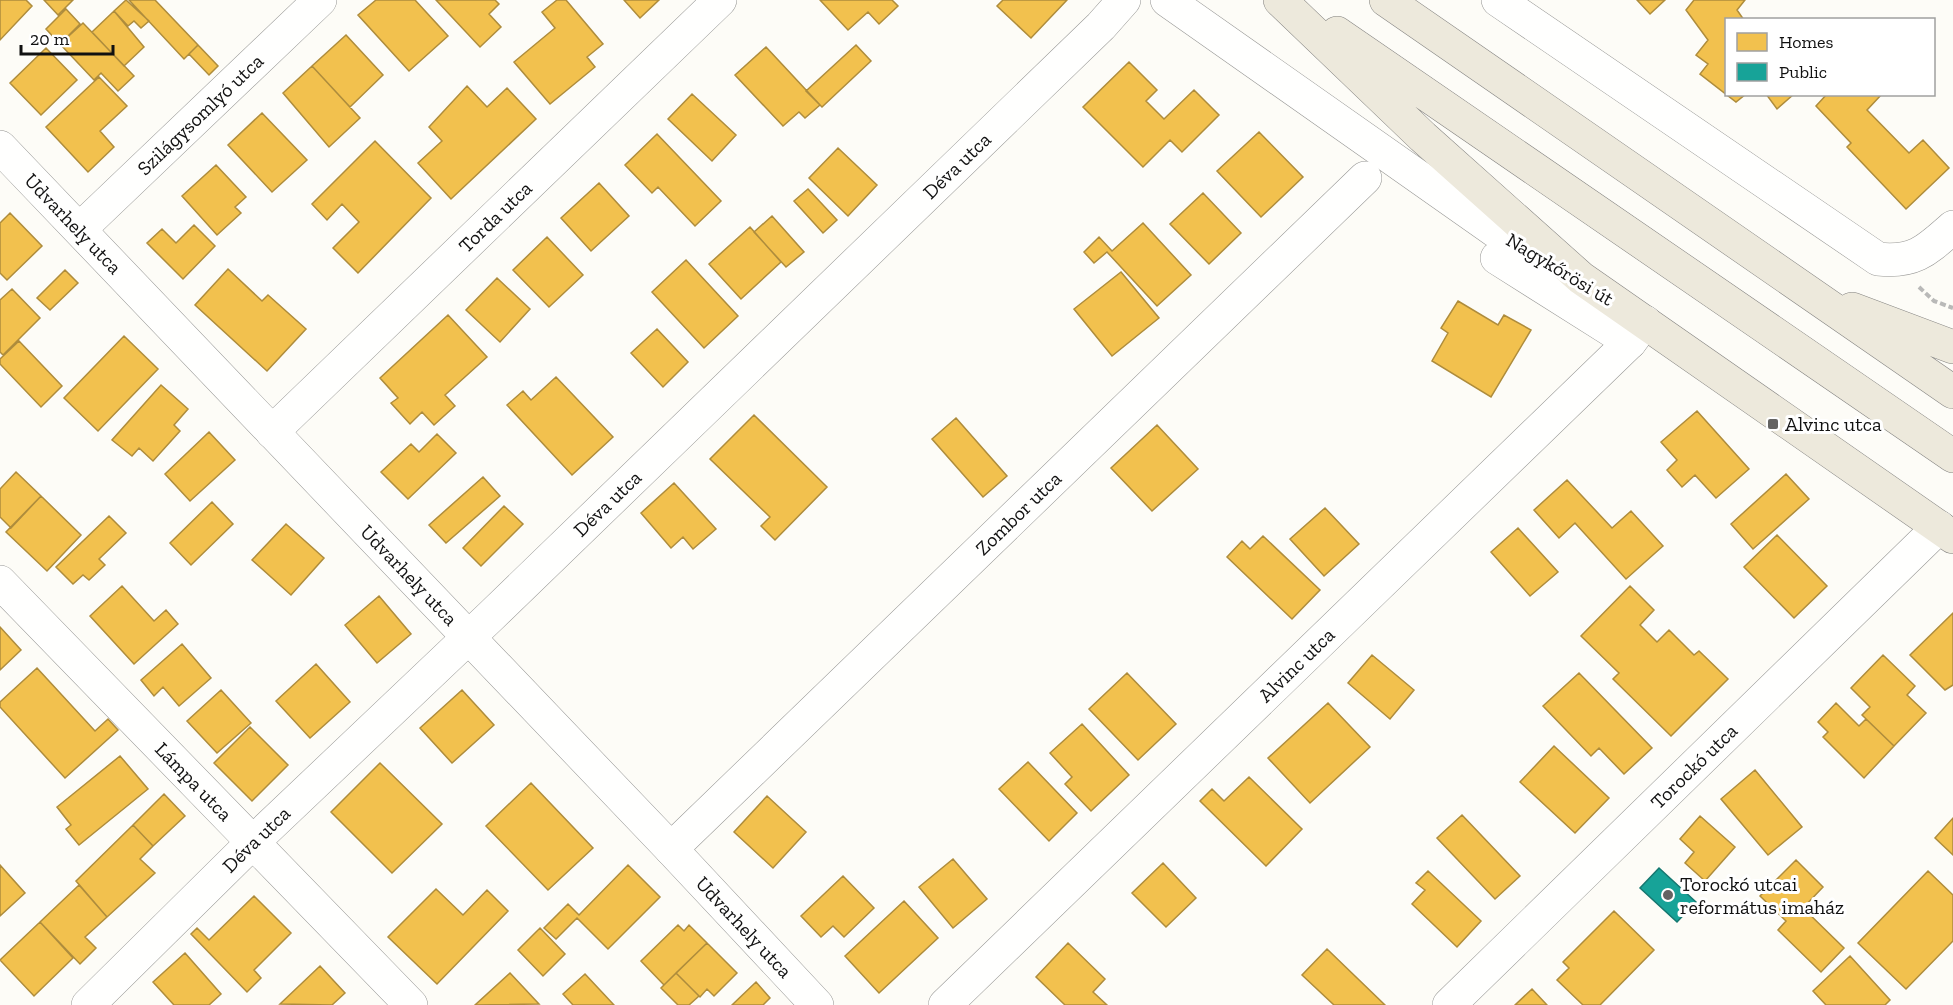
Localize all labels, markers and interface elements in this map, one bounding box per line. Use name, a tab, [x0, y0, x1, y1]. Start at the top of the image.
scale bar	[21, 18, 112, 56]
legend	[1725, 18, 1935, 96]
text: 20 m	[30, 28, 70, 50]
text: Homes	[1779, 31, 1833, 53]
street label: Szilágysomlyó utca	[132, 49, 268, 180]
text: Public	[1779, 61, 1827, 83]
street label: Déva utca	[918, 127, 996, 204]
street label: Udvarhely utca	[20, 168, 127, 279]
street label: Torda utca	[454, 176, 537, 258]
street label: Nagykőrösi út	[1502, 227, 1619, 311]
place label: Alvinc utca	[1785, 412, 1882, 436]
marker: Alvinc utca	[1766, 417, 1780, 431]
street label: Déva utca	[568, 465, 647, 542]
street label: Zombor utca	[970, 466, 1066, 560]
street label: Udvarhely utca	[355, 520, 463, 631]
street label: Alvinc utca	[1253, 622, 1340, 707]
street label: Torockó utca	[1645, 718, 1742, 814]
street label: Lámpa utca	[150, 737, 238, 826]
street label: Déva utca	[217, 801, 295, 878]
street label: Udvarhely utca	[691, 871, 798, 983]
place label: Torockó utcai református imaház	[1680, 872, 1844, 919]
marker: Torockó utcai református imaház	[1661, 888, 1675, 902]

